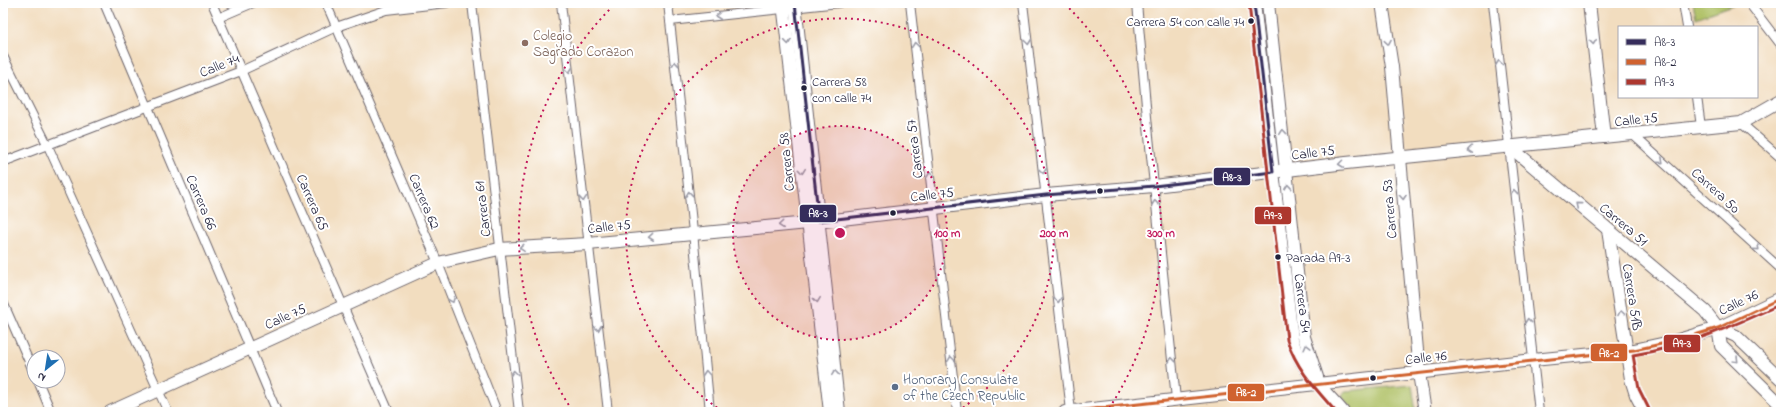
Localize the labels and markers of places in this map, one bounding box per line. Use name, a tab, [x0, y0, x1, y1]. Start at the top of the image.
place label: Carrera 54 con calle 74	[1126, 13, 1245, 32]
marker: Carrera 54 con calle 74	[1246, 16, 1256, 26]
place label: Colegio Sagrado Corazon	[533, 26, 633, 64]
marker: Colegio Sagrado Corazon	[520, 38, 530, 48]
place label: Carrera 58 con calle 74	[812, 73, 872, 108]
marker: Carrera 58 con calle 74	[799, 83, 809, 93]
unlabelled marker	[1095, 186, 1105, 196]
unlabelled marker	[888, 208, 898, 218]
centre of rings	[833, 226, 847, 240]
place label: Parada A9-3	[1286, 249, 1351, 268]
marker: Parada A9-3	[1273, 252, 1283, 262]
place label: Honorary Consulate of the Czech Republic	[903, 370, 1026, 407]
unlabelled marker	[1368, 373, 1378, 383]
marker: Honorary Consulate of the Czech Republic	[890, 382, 900, 392]

